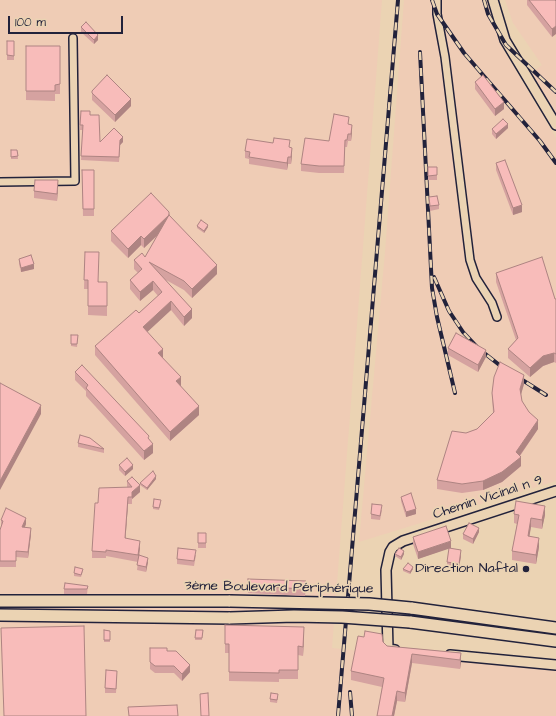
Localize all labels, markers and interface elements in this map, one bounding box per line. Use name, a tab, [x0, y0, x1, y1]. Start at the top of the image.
scale bar	[10, 8, 125, 34]
text: 100 m	[15, 14, 46, 31]
street label: Chemin Vicinal n 9	[431, 472, 545, 524]
place label: Direction Naftal	[415, 561, 518, 577]
marker: Direction Naftal	[521, 564, 531, 574]
street label: 3ème Boulevard Périphérique	[184, 578, 374, 598]

